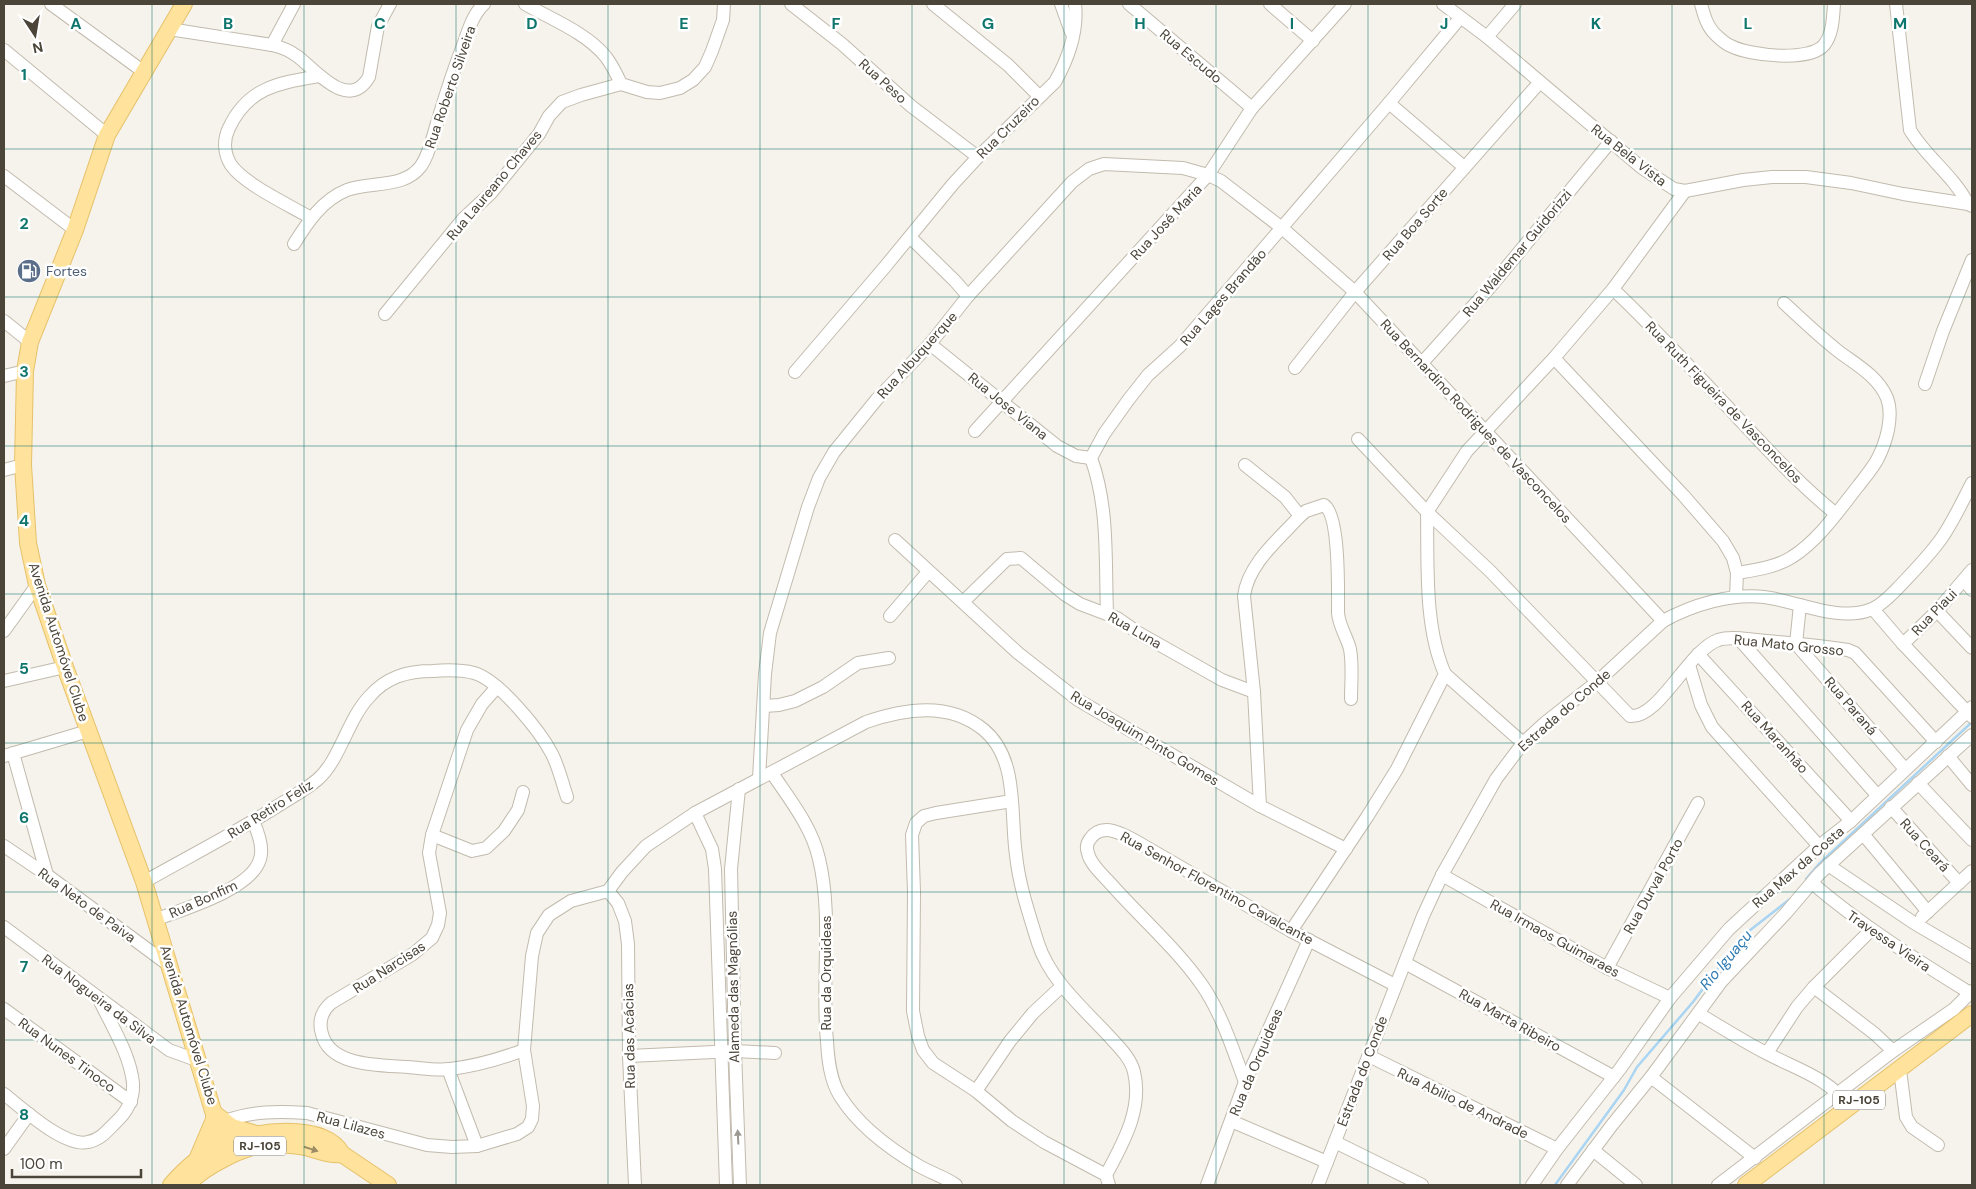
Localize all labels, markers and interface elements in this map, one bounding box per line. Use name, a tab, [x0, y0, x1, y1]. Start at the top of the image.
north arrow	[10, 10, 60, 60]
text: A	[70, 13, 82, 34]
text: B	[223, 13, 233, 34]
text: C	[374, 13, 386, 34]
text: D	[526, 13, 538, 34]
text: E	[679, 13, 689, 34]
text: F	[832, 13, 841, 34]
text: G	[982, 13, 994, 34]
text: H	[1134, 13, 1146, 34]
text: I	[1290, 13, 1294, 34]
text: J	[1440, 13, 1448, 34]
text: K	[1591, 13, 1602, 34]
text: L	[1744, 13, 1753, 34]
text: M	[1893, 13, 1907, 34]
street label: Rua Roberto Silveira	[421, 23, 479, 151]
street label: Rua Escudo	[1156, 25, 1226, 87]
text: N	[31, 38, 45, 58]
street label: Rua Peso	[855, 55, 911, 107]
text: 1	[21, 64, 27, 85]
street label: Rua Cruzeiro	[973, 92, 1043, 162]
street label: Rua Bela Vista	[1588, 120, 1670, 190]
street label: Rua Laureano Chaves	[443, 126, 545, 244]
street label: Rua José Maria	[1126, 180, 1206, 264]
street label: Rua Boa Sorte	[1378, 184, 1452, 264]
street label: Rua Waldemar Guidorizzi	[1458, 186, 1576, 320]
text: 2	[19, 213, 29, 234]
street label: Rua Lages Brandão	[1176, 245, 1270, 349]
fuel station icon: Fortes	[16, 258, 42, 284]
place label: Fortes	[46, 262, 87, 280]
street label: Rua Albuquerque	[873, 308, 961, 402]
street label: Rua Bernardino Rodrigues de Vasconcelos	[1376, 315, 1576, 527]
street label: Rua Ruth Figueira de Vasconcelos	[1642, 317, 1806, 487]
text: 3	[19, 361, 29, 382]
street label: Rua Jose Viana	[964, 368, 1052, 444]
text: 4	[19, 510, 29, 531]
street label: Avenida Automóvel Clube	[25, 560, 93, 724]
street label: Rua Piaui	[1907, 585, 1961, 639]
street label: Rua Luna	[1105, 608, 1165, 652]
street label: Rua Mato Grosso	[1733, 630, 1845, 660]
text: 5	[19, 658, 29, 679]
street label: Estrada do Conde	[1514, 665, 1614, 755]
street label: Rua Paraná	[1821, 673, 1881, 739]
street label: Rua Joaquim Pinto Gomes	[1067, 686, 1223, 790]
street label: Rua Maranhão	[1738, 697, 1812, 777]
street label: Rua Retiro Feliz	[224, 776, 316, 842]
text: 6	[19, 807, 29, 828]
street label: Rua Ceará	[1896, 814, 1954, 876]
street label: Rua Max da Costa	[1748, 822, 1848, 912]
street label: Rua Senhor Florentino Cavalcante	[1117, 827, 1317, 949]
street label: Rua Durval Porto	[1619, 835, 1687, 937]
street label: Rua Neto de Paiva	[35, 864, 139, 946]
street label: Rua Bonfim	[166, 876, 240, 922]
street label: Rua Irmaos Guimaraes	[1487, 895, 1623, 981]
street label: Travessa Vieira	[1844, 906, 1934, 976]
street label: Alameda das Magnólias	[723, 911, 743, 1063]
street label: Rua da Orquideas	[817, 915, 835, 1031]
water label: Rio Iguaçu	[1695, 926, 1757, 994]
street label: Rua Narcisas	[349, 937, 429, 997]
street label: Avenida Automóvel Clube	[156, 943, 222, 1107]
street label: Rua Nogueira da Silva	[38, 950, 160, 1048]
text: 7	[20, 956, 29, 977]
street label: Rua das Acácias	[619, 983, 639, 1089]
street label: Rua Marta Ribeiro	[1456, 984, 1564, 1056]
street label: Rua da Orquideas	[1225, 1006, 1287, 1118]
street label: Estrada do Conde	[1333, 1013, 1391, 1129]
street label: Rua Nunes Tinoco	[15, 1014, 119, 1096]
street label: Rua Abilio de Andrade	[1394, 1063, 1532, 1143]
road number: RJ-105	[1833, 1090, 1885, 1110]
text: 8	[19, 1104, 29, 1125]
street label: Rua Lilazes	[315, 1107, 387, 1143]
one-way arrow	[734, 1128, 742, 1144]
road number: RJ-105	[234, 1136, 286, 1156]
scale bar	[12, 1146, 141, 1178]
one-way arrow	[304, 1146, 319, 1154]
text: 100 m	[20, 1154, 63, 1174]

